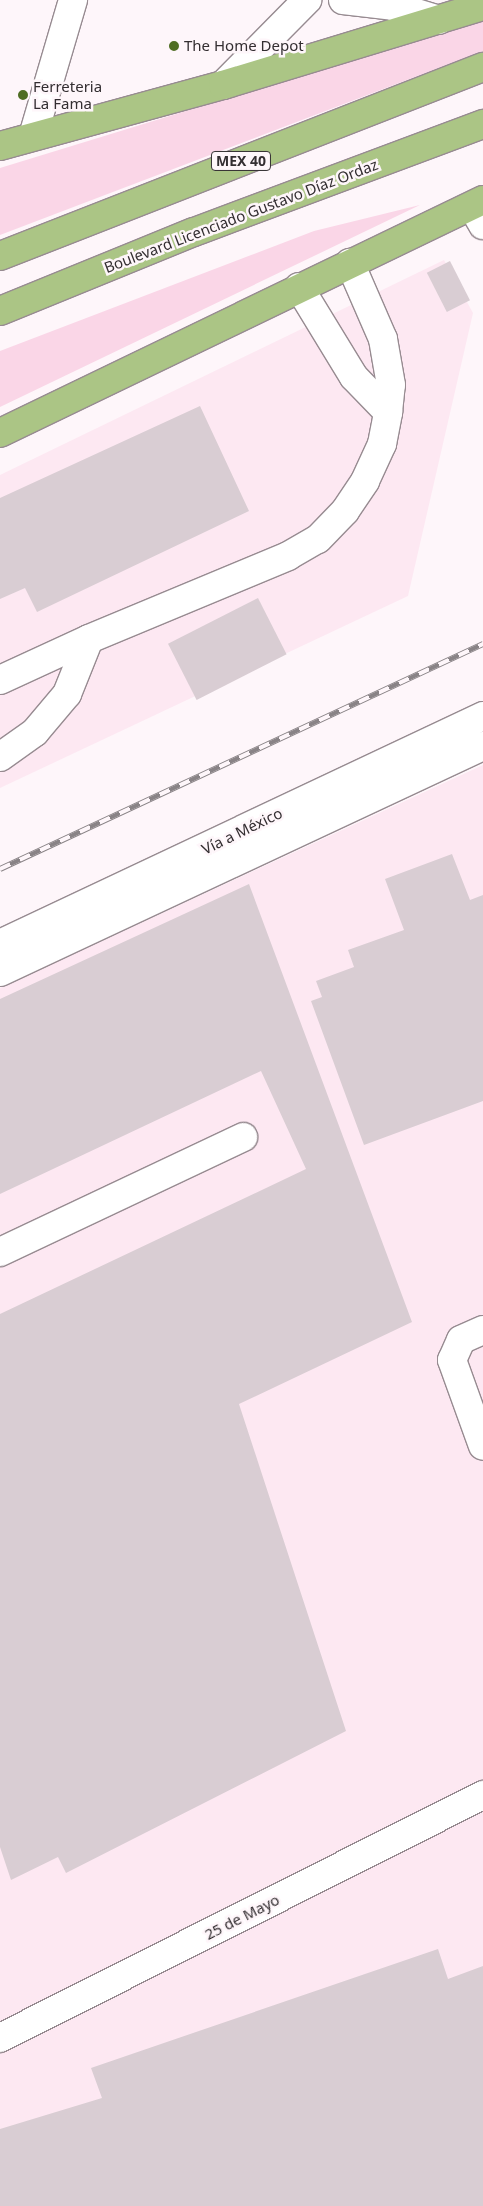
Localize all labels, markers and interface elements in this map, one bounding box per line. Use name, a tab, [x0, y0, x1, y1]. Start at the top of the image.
place label: The Home Depot	[184, 37, 304, 55]
marker: The Home Depot	[168, 40, 180, 52]
place label: Ferreteria La Fama	[33, 77, 102, 112]
marker: Ferreteria La Fama	[17, 89, 29, 101]
road number: MEX 40	[210, 150, 272, 172]
street label: Boulevard Licenciado Gustavo Díaz Ordaz	[102, 155, 380, 277]
street label: Vía a México	[199, 804, 285, 858]
street label: 25 de Mayo	[202, 1891, 282, 1943]

